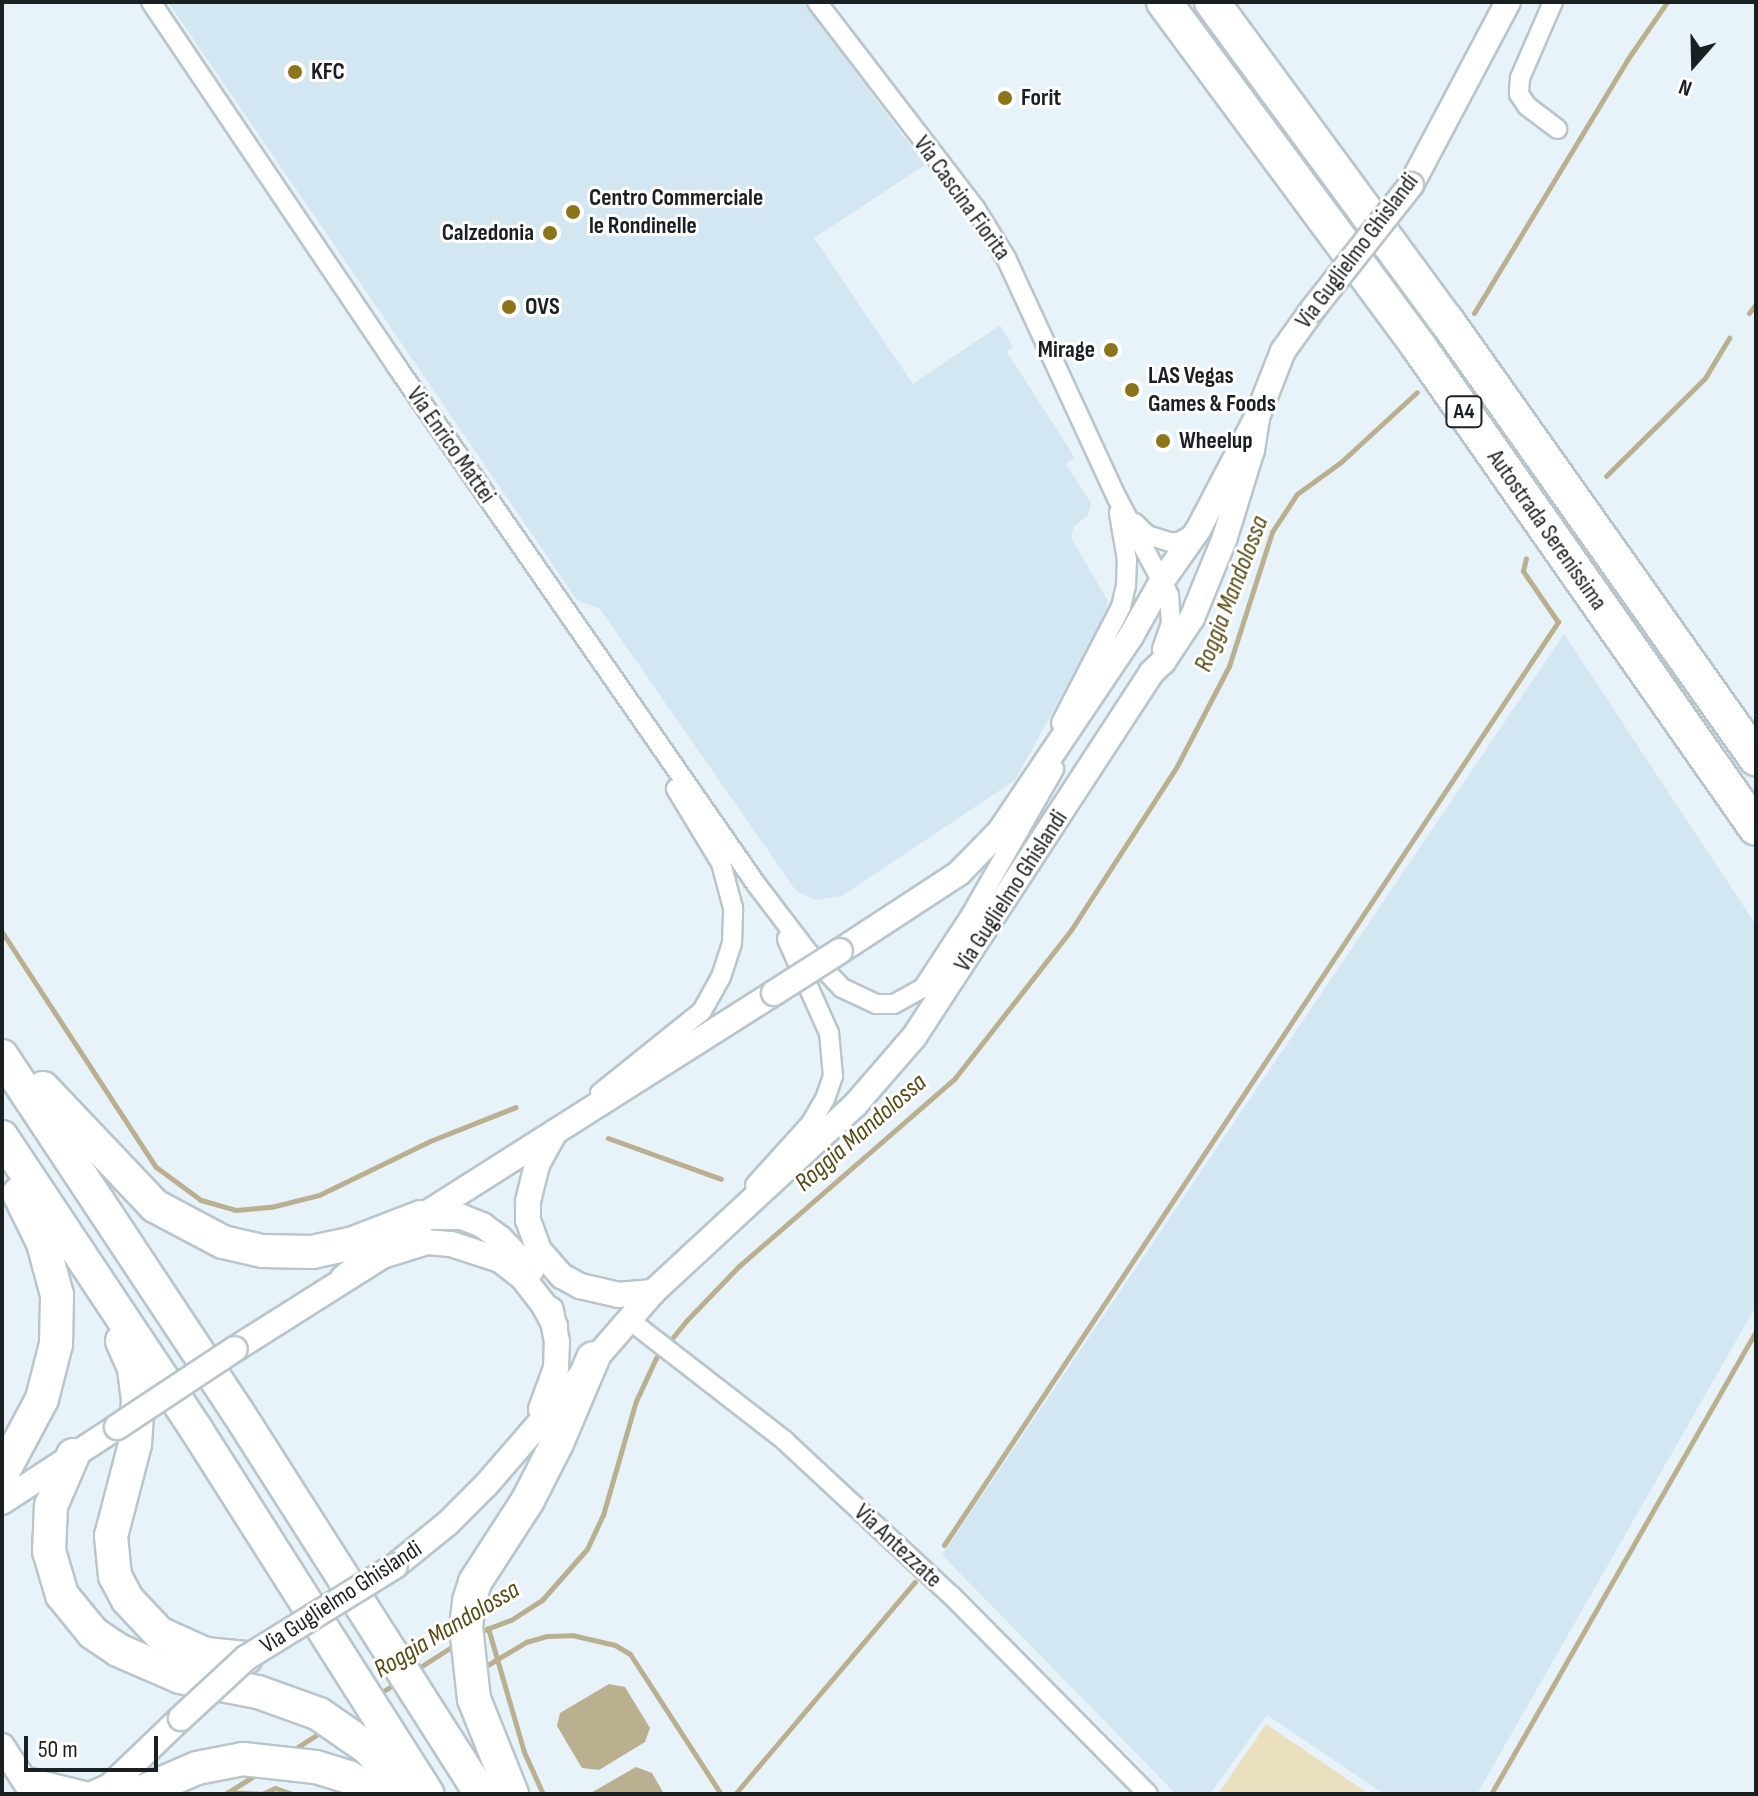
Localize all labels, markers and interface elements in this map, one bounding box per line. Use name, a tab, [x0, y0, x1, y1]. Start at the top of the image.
north arrow	[1654, 24, 1734, 104]
place label: KFC	[311, 58, 345, 86]
marker: KFC	[286, 63, 304, 81]
text: N	[1675, 72, 1696, 102]
place label: Forit	[1021, 84, 1061, 112]
marker: Forit	[996, 89, 1014, 107]
street label: Via Cascina Fiorita	[907, 130, 1017, 266]
street label: Via Guglielmo Ghislandi	[1289, 168, 1425, 334]
place label: Centro Commerciale le Rondinelle	[589, 184, 763, 240]
marker: Centro Commerciale le Rondinelle	[564, 203, 582, 221]
place label: Calzedonia	[442, 219, 534, 247]
marker: Calzedonia	[541, 224, 559, 242]
place label: OVS	[525, 293, 560, 321]
marker: OVS	[500, 298, 518, 316]
place label: Mirage	[1038, 336, 1095, 364]
marker: Mirage	[1102, 341, 1120, 359]
place label: LAS Vegas Games & Foods	[1148, 362, 1276, 418]
street label: Via Enrico Mattei	[400, 381, 502, 509]
marker: LAS Vegas Games & Foods	[1123, 381, 1141, 399]
road number: A4	[1444, 394, 1484, 430]
place label: Wheelup	[1179, 427, 1253, 455]
marker: Wheelup	[1154, 432, 1172, 450]
street label: Autostrada Serenissima	[1481, 444, 1613, 616]
water label: Roggia Mandolossa	[1188, 512, 1276, 676]
street label: Via Guglielmo Ghislandi	[948, 805, 1074, 977]
water label: Roggia Mandolossa	[789, 1067, 933, 1199]
street label: Via Antezzate	[848, 1498, 948, 1594]
street label: Via Guglielmo Ghislandi	[255, 1534, 427, 1660]
water label: Roggia Mandolossa	[369, 1574, 525, 1686]
scale bar	[28, 1720, 162, 1770]
text: 50 m	[38, 1735, 78, 1764]

